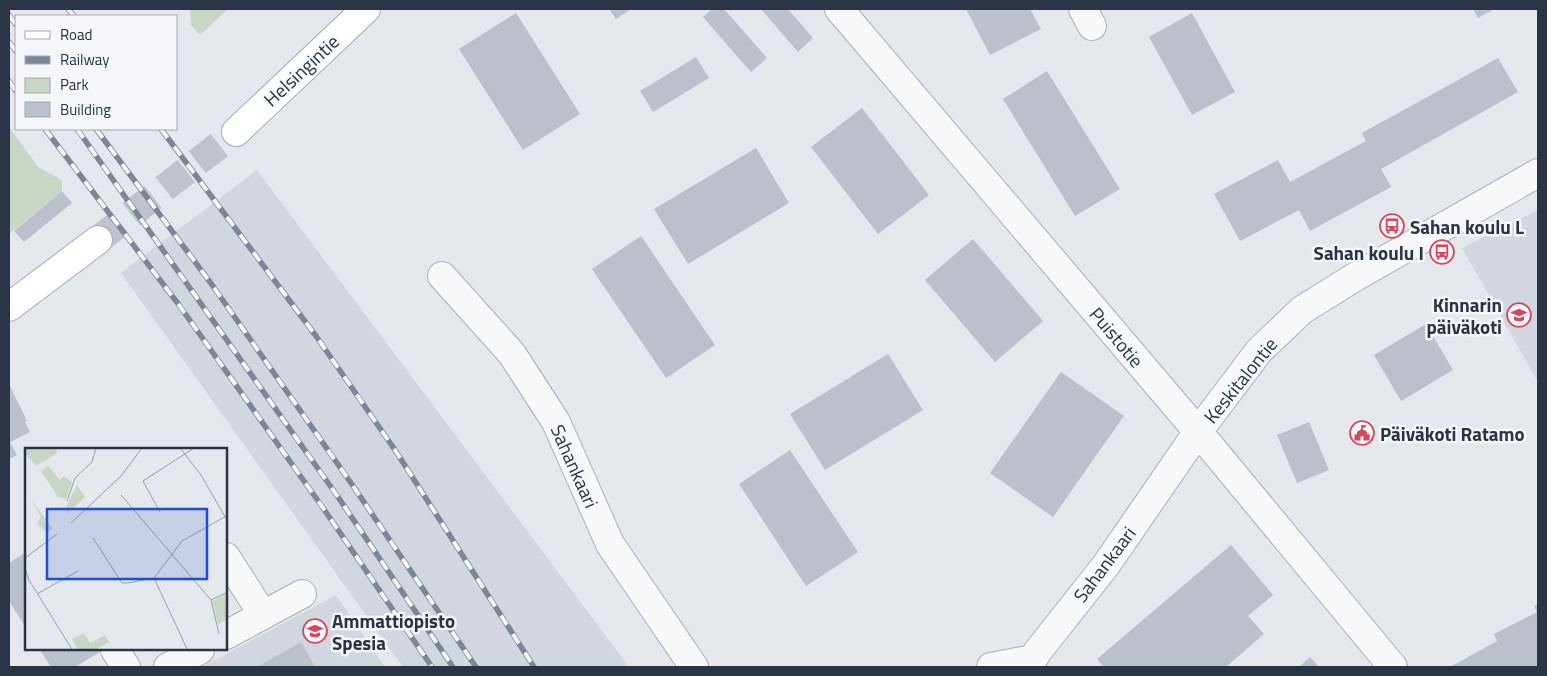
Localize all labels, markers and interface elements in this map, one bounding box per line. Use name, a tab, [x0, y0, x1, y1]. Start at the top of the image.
legend	[15, 15, 178, 130]
text: Road	[60, 23, 92, 46]
street label: Helsingintie	[257, 27, 345, 113]
text: Railway	[60, 48, 110, 71]
text: Park	[60, 73, 89, 96]
text: Building	[60, 98, 111, 121]
place label: Sahan koulu L	[1410, 212, 1524, 241]
bus stop icon: Sahan koulu L	[1379, 213, 1405, 239]
place label: Sahan koulu I	[1314, 238, 1424, 267]
bus stop icon: Sahan koulu I	[1429, 239, 1455, 265]
place label: Kinnarin päiväkoti	[1426, 290, 1502, 341]
street label: Puistotie	[1083, 300, 1151, 374]
school or university icon: Kinnarin päiväkoti	[1506, 302, 1532, 328]
street label: Keskitalontie	[1196, 331, 1284, 429]
place label: Päiväkoti Ratamo	[1380, 419, 1525, 448]
street label: Sahankaari	[544, 420, 606, 512]
public building icon: Päiväkoti Ratamo	[1349, 420, 1375, 446]
inset map	[25, 448, 228, 651]
street label: Sahankaari	[1066, 520, 1142, 608]
place label: Ammattiopisto Spesia	[332, 606, 455, 657]
school or university icon: Ammattiopisto Spesia	[302, 618, 328, 644]

